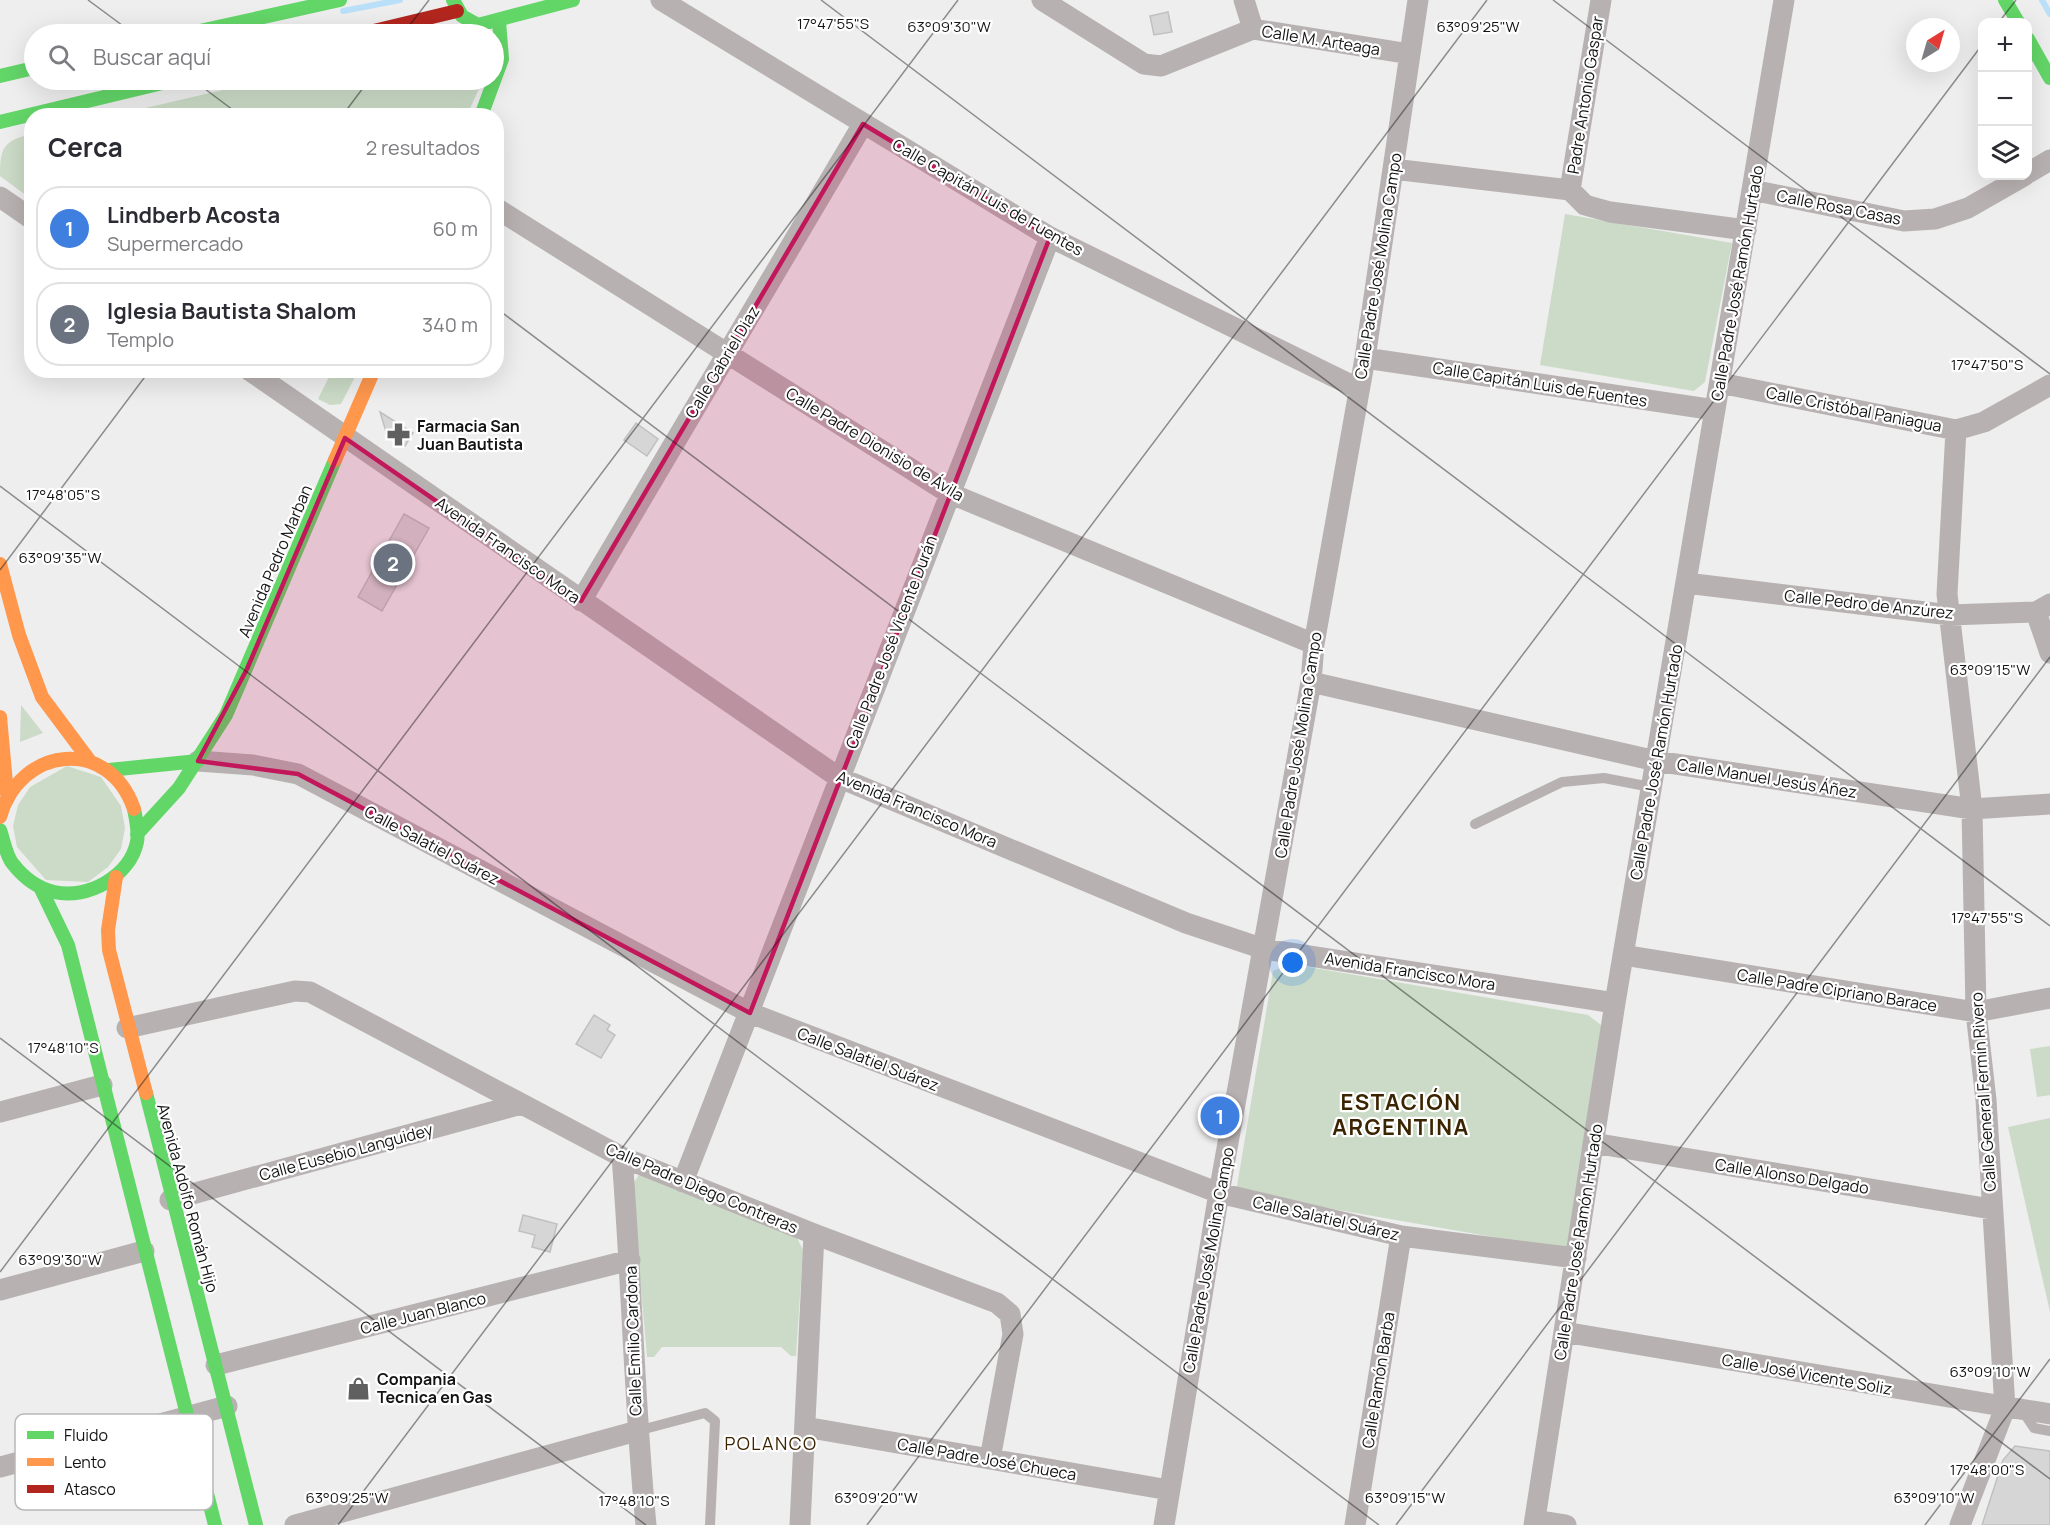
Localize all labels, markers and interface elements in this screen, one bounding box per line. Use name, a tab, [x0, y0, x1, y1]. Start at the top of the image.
text: 17°47'55"S	[797, 13, 869, 34]
street label: Padre Antonio Gaspar	[1562, 14, 1608, 176]
text: 63°09'30"W	[907, 16, 991, 37]
text: 63°09'25"W	[1436, 16, 1520, 37]
north arrow	[1906, 18, 1960, 72]
map controls	[1978, 18, 2032, 180]
button: +	[1978, 18, 2032, 72]
street label: Calle M. Arteaga	[1260, 20, 1382, 60]
search box	[24, 24, 504, 90]
icon: search	[45, 41, 78, 74]
text: Buscar aquí	[93, 42, 211, 72]
button: −	[1978, 72, 2032, 126]
button: layers	[1978, 126, 2032, 180]
text: Cerca	[48, 129, 123, 165]
street label: Calle Capitán Luis de Fuentes	[889, 133, 1087, 261]
text: 2 resultados	[366, 134, 480, 161]
street label: Calle Padre José Molina Campo	[1349, 151, 1407, 381]
street label: Calle Padre José Ramón Hurtado	[1705, 163, 1769, 403]
street label: Calle Rosa Casas	[1775, 184, 1903, 230]
text: Lindberb Acosta	[107, 200, 280, 230]
text: 1	[65, 215, 74, 242]
text: 60 m	[432, 215, 478, 242]
text: Supermercado	[107, 230, 243, 257]
text: Iglesia Bautista Shalom	[107, 296, 356, 326]
street label: Calle Gabriel Diaz	[680, 302, 764, 422]
text: 2	[64, 311, 75, 338]
text: 340 m	[422, 311, 478, 338]
text: Templo	[107, 326, 174, 353]
text: 17°47'50"S	[1951, 354, 2023, 375]
street label: Calle Capitán Luis de Fuentes	[1431, 356, 1649, 412]
street label: Calle Cristóbal Paniagua	[1764, 381, 1944, 437]
street label: Calle Padre Dionisio de Ávila	[782, 382, 968, 506]
place label: Farmacia San Juan Bautista	[417, 415, 523, 455]
pharmacy icon: Farmacia San Juan Bautista	[386, 422, 412, 448]
street label: Avenida Pedro Marban	[233, 481, 317, 641]
text: 17°48'05"S	[26, 484, 100, 505]
street label: Avenida Francisco Mora	[431, 492, 585, 608]
street label: Calle Padre José Vicente Durán	[840, 532, 942, 752]
pin: 2	[374, 540, 412, 586]
text: 63°09'35"W	[19, 547, 101, 568]
street label: Calle Pedro de Anzúrez	[1783, 584, 1955, 624]
street label: Calle Padre José Molina Campo	[1269, 630, 1327, 860]
street label: Calle Padre José Ramón Hurtado	[1624, 642, 1688, 882]
text: 63°09'15"W	[1950, 659, 2030, 680]
street label: Calle Manuel Jesús Áñez	[1676, 753, 1858, 803]
street label: Avenida Francisco Mora	[833, 765, 1001, 853]
street label: Calle Salatiel Suárez	[361, 800, 503, 890]
text: 17°47'55"S	[1951, 907, 2023, 928]
street label: Avenida Francisco Mora	[1323, 947, 1497, 995]
your location	[1278, 948, 1307, 977]
street label: Calle Padre Cipriano Barace	[1735, 963, 1939, 1017]
street label: Calle General Fermín Rivero	[1965, 992, 2001, 1192]
street label: Calle Salatiel Suárez	[794, 1022, 942, 1096]
text: 17°48'10"S	[27, 1037, 99, 1058]
district label: ESTACIÓN ARGENTINA	[1332, 1087, 1470, 1142]
pin: 1	[1200, 1094, 1240, 1138]
street label: Avenida Adolfo Román Hijo	[152, 1101, 224, 1295]
street label: Calle Eusebio Languidey	[257, 1118, 436, 1186]
street label: Calle Padre José Ramón Hurtado	[1548, 1122, 1608, 1362]
street label: Calle Padre Diego Contreras	[603, 1137, 801, 1239]
street label: Calle Padre José Molina Campo	[1177, 1145, 1239, 1375]
street label: Calle Alonso Delgado	[1714, 1153, 1870, 1199]
street label: Calle Salatiel Suárez	[1251, 1190, 1401, 1246]
text: 63°09'30"W	[18, 1249, 102, 1270]
street label: Calle Emilio Cardona	[619, 1266, 647, 1416]
street label: Calle Juan Blanco	[358, 1287, 488, 1339]
street label: Calle Ramón Barba	[1356, 1310, 1400, 1450]
street label: Calle José Vicente Soliz	[1720, 1348, 1894, 1400]
text: 63°09'10"W	[1950, 1361, 2030, 1382]
place label: Compania Tecnica en Gas	[377, 1368, 493, 1408]
shop icon: Compania Tecnica en Gas	[346, 1375, 372, 1401]
legend	[15, 1414, 213, 1510]
text: Fluido	[64, 1424, 108, 1446]
district label: POLANCO	[724, 1431, 818, 1455]
street label: Calle Padre José Chueca	[896, 1432, 1078, 1486]
text: Lento	[64, 1451, 106, 1473]
text: 17°48'00"S	[1950, 1459, 2024, 1480]
text: Atasco	[64, 1478, 116, 1500]
text: 63°09'25"W	[305, 1487, 389, 1508]
text: 63°09'20"W	[834, 1487, 918, 1508]
text: 63°09'15"W	[1365, 1487, 1445, 1508]
text: 63°09'10"W	[1894, 1487, 1974, 1508]
text: 17°48'10"S	[598, 1490, 670, 1511]

